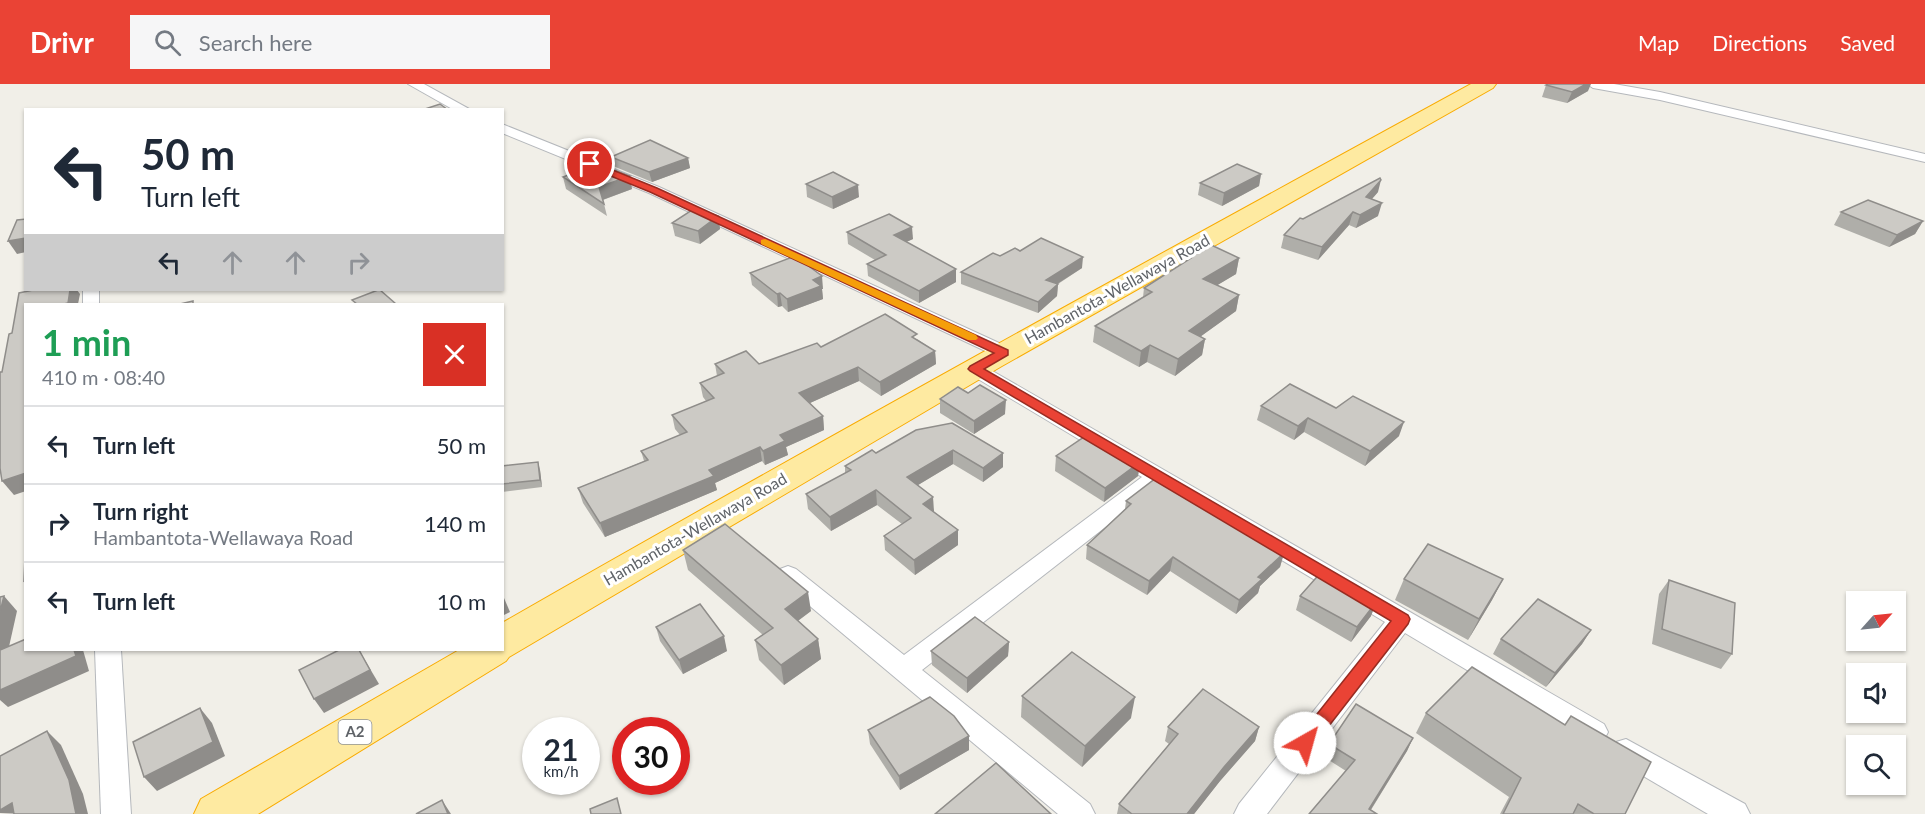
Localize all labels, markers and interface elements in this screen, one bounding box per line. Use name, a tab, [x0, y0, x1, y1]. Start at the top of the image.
search box	[130, 15, 550, 69]
text: Drivr	[30, 25, 94, 59]
icon: search	[151, 26, 184, 59]
text: Search here	[199, 29, 312, 56]
text: Map	[1638, 30, 1679, 55]
text: Directions	[1712, 30, 1807, 55]
text: Saved	[1840, 30, 1895, 55]
text: 50 m	[141, 129, 235, 179]
icon: left	[42, 132, 120, 210]
pin	[564, 138, 615, 189]
icon: arrive	[573, 147, 606, 180]
text: Turn left	[141, 180, 240, 213]
street label: Hambantota-Wellawaya Road	[1021, 230, 1212, 347]
icon: left	[153, 246, 186, 279]
icon: ahead	[216, 246, 249, 279]
icon: ahead	[279, 246, 312, 279]
icon: right	[342, 246, 375, 279]
text: 1 min	[42, 320, 131, 364]
button: close	[423, 323, 486, 386]
text: 410 m · 08:40	[42, 365, 165, 389]
icon: left	[42, 429, 75, 462]
text: Turn left	[93, 432, 175, 459]
text: 50 m	[437, 432, 486, 459]
street label: Hambantota-Wellawaya Road	[600, 468, 790, 589]
text: Turn right	[93, 498, 188, 525]
icon: right	[42, 507, 75, 540]
text: 140 m	[424, 510, 486, 537]
text: Hambantota-Wellawaya Road	[93, 525, 353, 549]
icon: left	[42, 585, 75, 618]
text: Turn left	[93, 588, 175, 615]
text: 10 m	[437, 588, 486, 615]
north arrow	[1846, 591, 1906, 651]
map controls	[1846, 591, 1906, 795]
button: sound	[1846, 663, 1906, 723]
position arrow	[1273, 711, 1337, 775]
speed limit sign: 30	[612, 717, 690, 795]
road number: A2	[338, 720, 372, 744]
text: 21	[544, 731, 578, 767]
button: search	[1846, 735, 1906, 795]
text: km/h	[543, 762, 579, 780]

